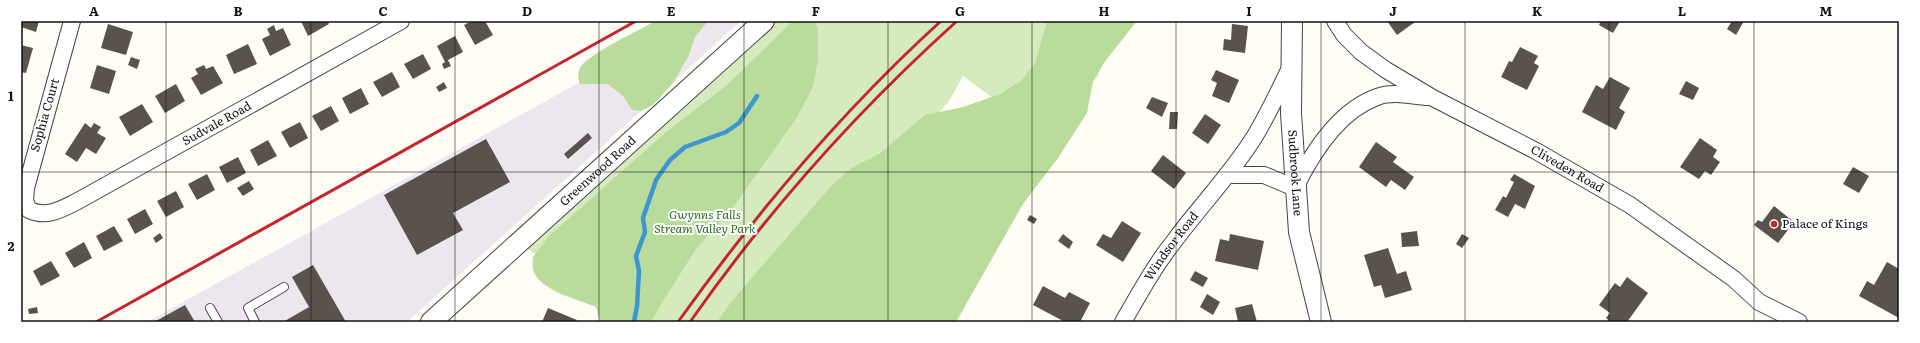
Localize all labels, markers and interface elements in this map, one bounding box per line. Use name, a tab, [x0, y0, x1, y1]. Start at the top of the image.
text: A	[89, 1, 99, 20]
text: B	[234, 1, 243, 20]
text: C	[378, 1, 388, 20]
text: D	[522, 1, 532, 20]
text: E	[667, 1, 676, 20]
text: F	[812, 1, 820, 20]
text: G	[955, 1, 965, 20]
text: H	[1099, 1, 1110, 20]
text: I	[1246, 1, 1252, 20]
text: J	[1389, 1, 1397, 20]
text: K	[1532, 1, 1543, 20]
text: L	[1678, 1, 1686, 20]
text: M	[1820, 1, 1833, 20]
street label: Sophia Court	[25, 76, 63, 154]
text: 1	[8, 86, 14, 105]
street label: Sudvale Road	[178, 96, 255, 149]
street label: Sudbrook Lane	[1284, 129, 1308, 217]
street label: Greenwood Road	[555, 131, 640, 210]
street label: Cliveden Road	[1528, 140, 1608, 197]
park label: Gwynns Falls Stream Valley Park	[654, 205, 756, 237]
street label: Windsor Road	[1139, 207, 1202, 284]
place label: Palace of Kings	[1782, 214, 1868, 232]
marker: Palace of Kings	[1769, 219, 1779, 229]
text: 2	[8, 236, 15, 255]

